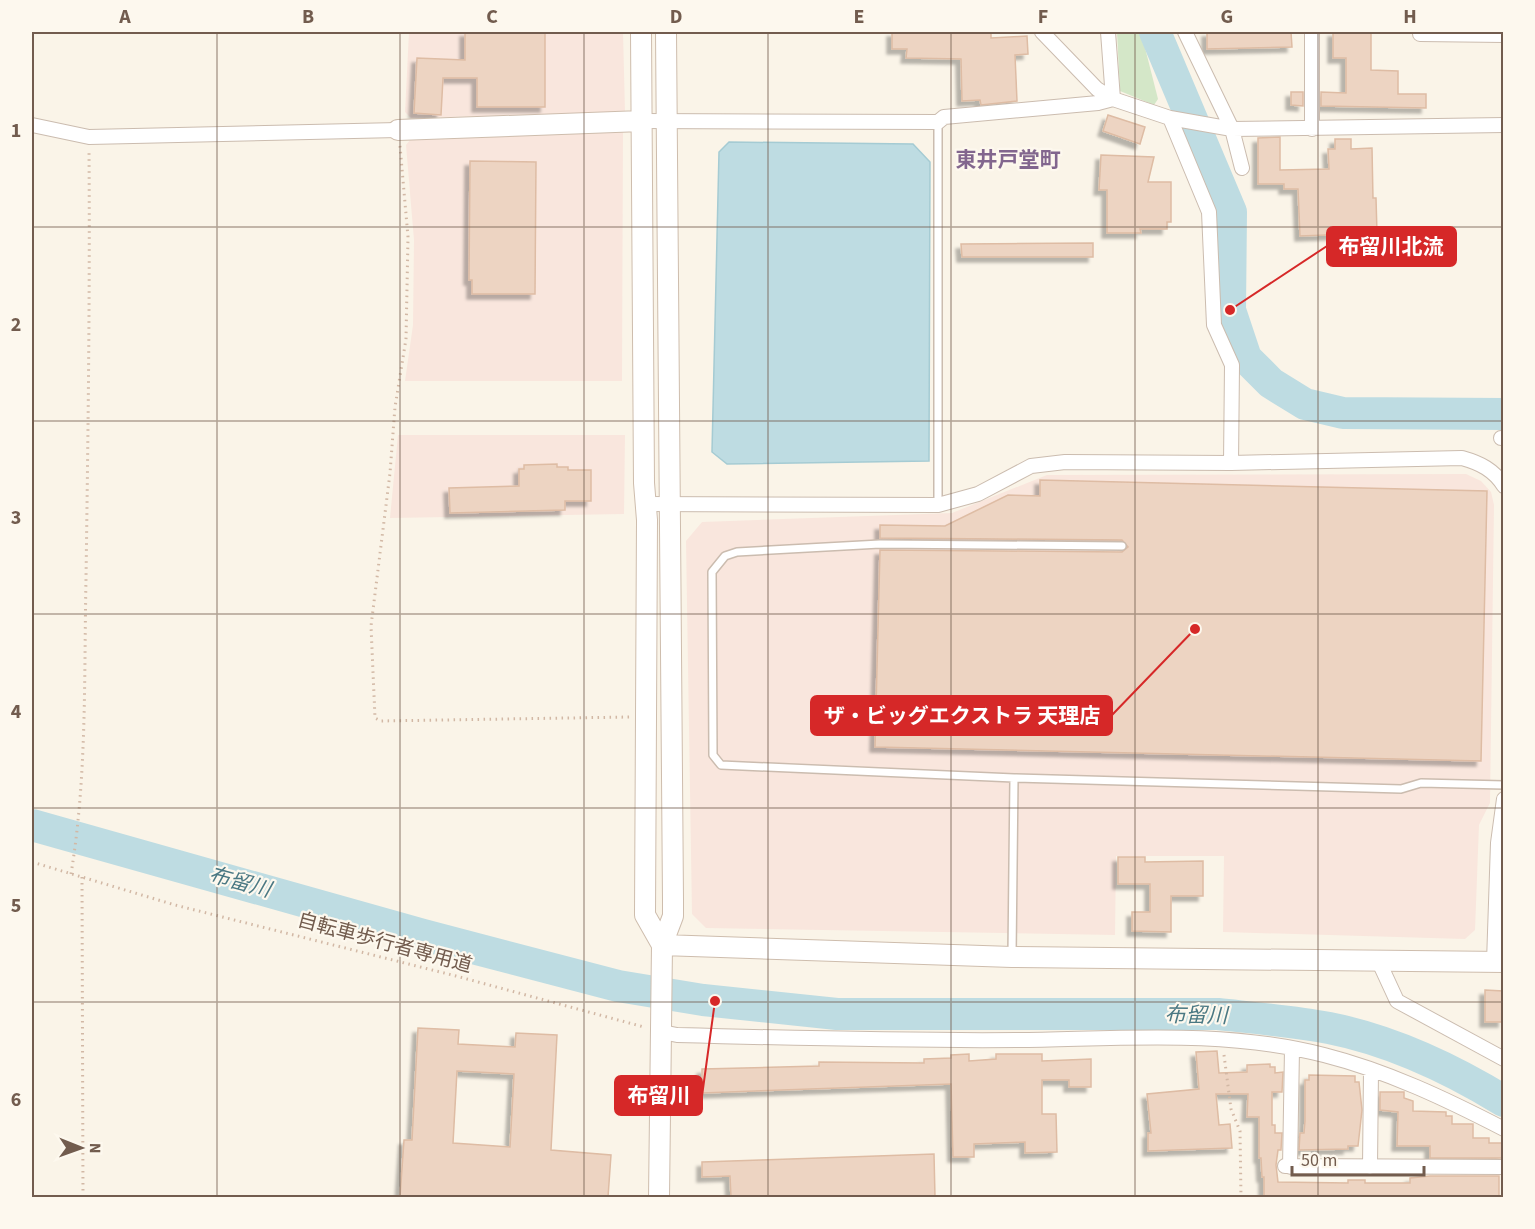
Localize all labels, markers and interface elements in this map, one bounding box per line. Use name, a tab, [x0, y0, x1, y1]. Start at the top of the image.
text: A	[118, 3, 131, 31]
text: B	[302, 3, 314, 31]
text: C	[486, 3, 498, 31]
text: D	[670, 3, 682, 31]
text: E	[854, 3, 864, 31]
text: F	[1038, 3, 1048, 31]
text: G	[1221, 3, 1233, 31]
text: H	[1403, 3, 1417, 31]
text: 1	[11, 117, 21, 145]
district label: 東井戸堂町	[956, 145, 1061, 175]
callout: 布留川北流	[1327, 227, 1456, 266]
text: 布留川北流	[1339, 232, 1444, 262]
text: 2	[11, 311, 21, 339]
text: 3	[11, 504, 21, 532]
callout: ザ・ビッグエクストラ 天理店	[811, 696, 1112, 735]
text: 4	[11, 698, 22, 726]
text: ザ・ビッグエクストラ 天理店	[824, 701, 1100, 731]
water label: 布留川	[206, 859, 276, 905]
text: 5	[11, 892, 21, 920]
street label: 自転車歩行者専用道	[294, 906, 475, 980]
water label: 布留川	[1164, 999, 1230, 1031]
callout: 布留川	[615, 1076, 702, 1115]
text: 布留川	[628, 1081, 691, 1111]
text: 6	[11, 1086, 21, 1114]
north arrow	[51, 1118, 111, 1178]
scale bar	[1292, 1139, 1424, 1177]
text: N	[84, 1143, 106, 1154]
text: 50 m	[1301, 1148, 1337, 1173]

